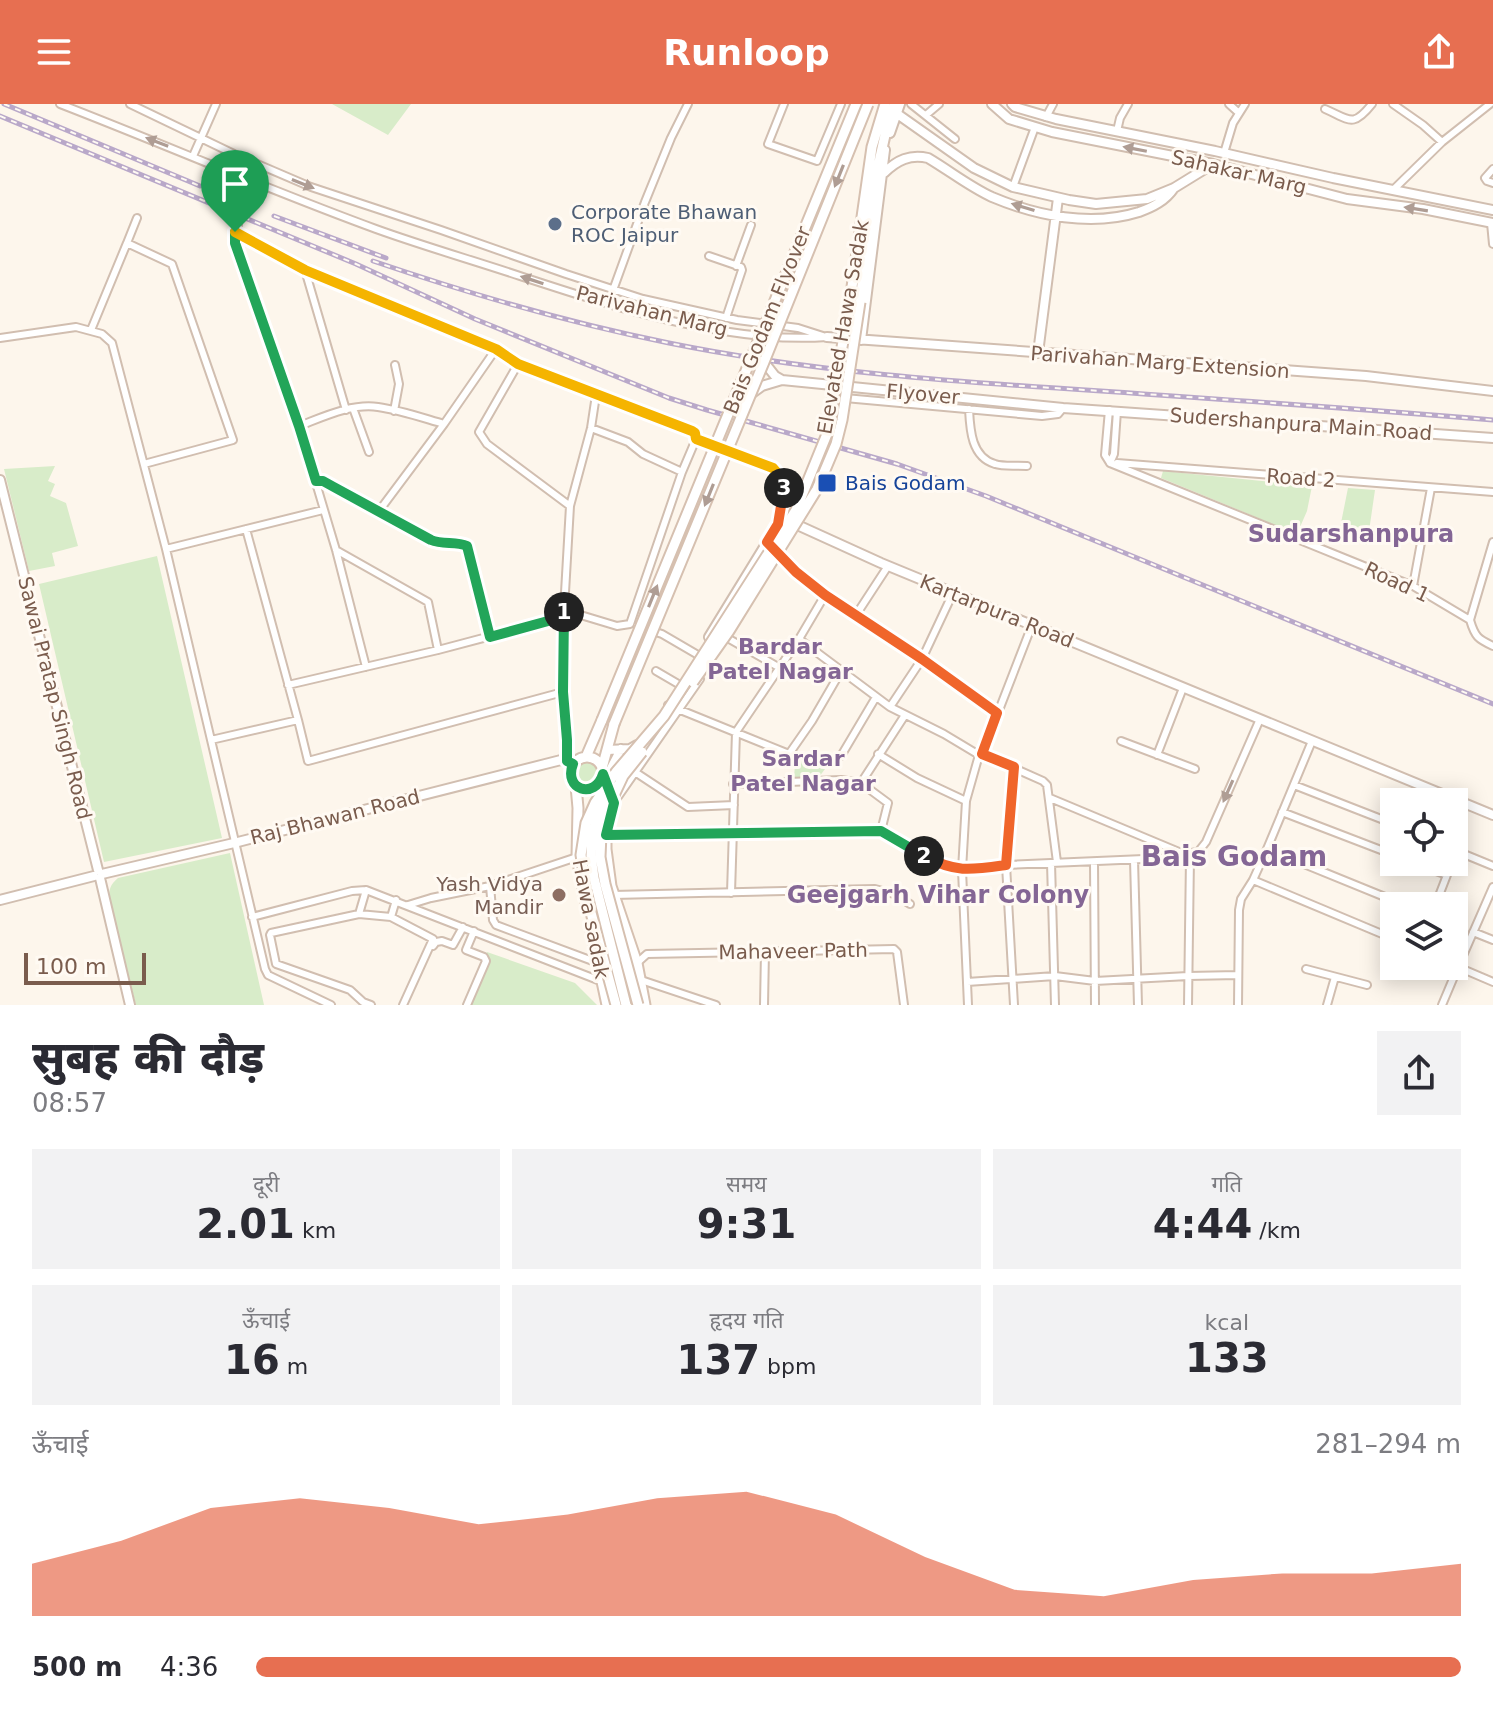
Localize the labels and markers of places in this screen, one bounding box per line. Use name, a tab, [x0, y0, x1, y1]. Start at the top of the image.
pin	[201, 150, 269, 232]
place label: Corporate Bhawan ROC Jaipur	[571, 200, 757, 247]
marker: Corporate Bhawan ROC Jaipur	[546, 215, 564, 233]
pin: 3	[764, 468, 804, 508]
place label: Bais Godam	[845, 471, 965, 495]
marker: Bais Godam	[816, 472, 838, 494]
pin: 1	[544, 592, 584, 632]
pin: 2	[904, 836, 944, 876]
place label: Yash Vidya Mandir	[435, 872, 544, 919]
marker: Yash Vidya Mandir	[550, 886, 568, 904]

